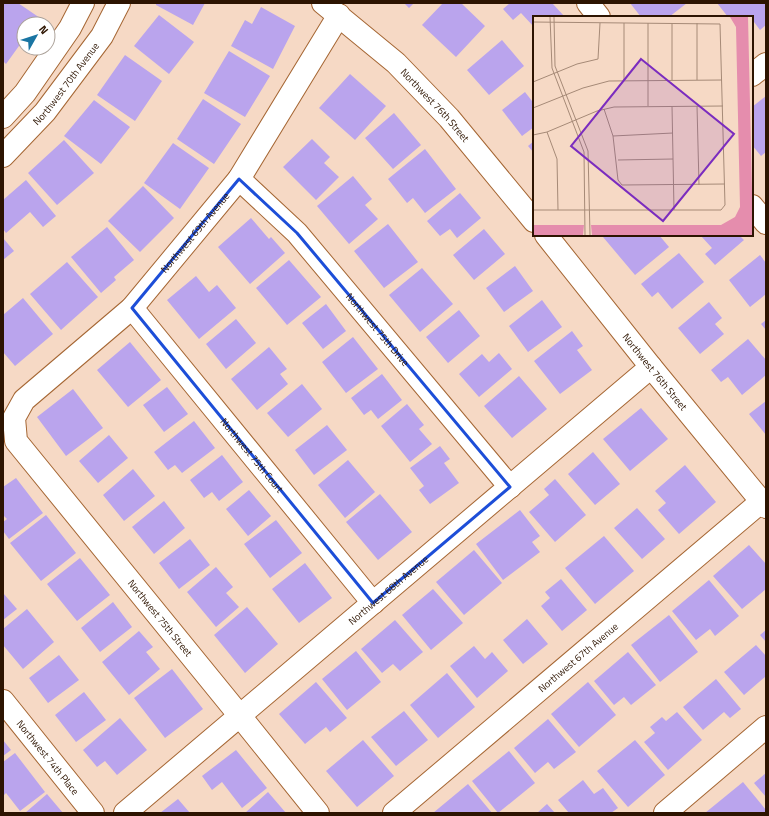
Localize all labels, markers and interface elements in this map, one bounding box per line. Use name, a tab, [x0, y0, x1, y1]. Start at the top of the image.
north arrow	[16, 16, 56, 56]
inset map	[533, 16, 753, 236]
text: N	[35, 22, 52, 38]
street label: Northwest 70th Avenue	[29, 39, 102, 128]
street label: Northwest 76th Street	[397, 65, 473, 145]
street label: Northwest 69th Avenue	[157, 189, 233, 276]
street label: Northwest 75th Drive	[343, 289, 413, 369]
street label: Northwest 76th Street	[619, 330, 691, 414]
street label: Northwest 75th Court	[217, 415, 288, 496]
street label: Northwest 68th Avenue	[345, 552, 431, 628]
street label: Northwest 75th Street	[124, 576, 196, 660]
street label: Northwest 67th Avenue	[534, 619, 621, 696]
street label: Northwest 74th Place	[13, 716, 83, 798]

